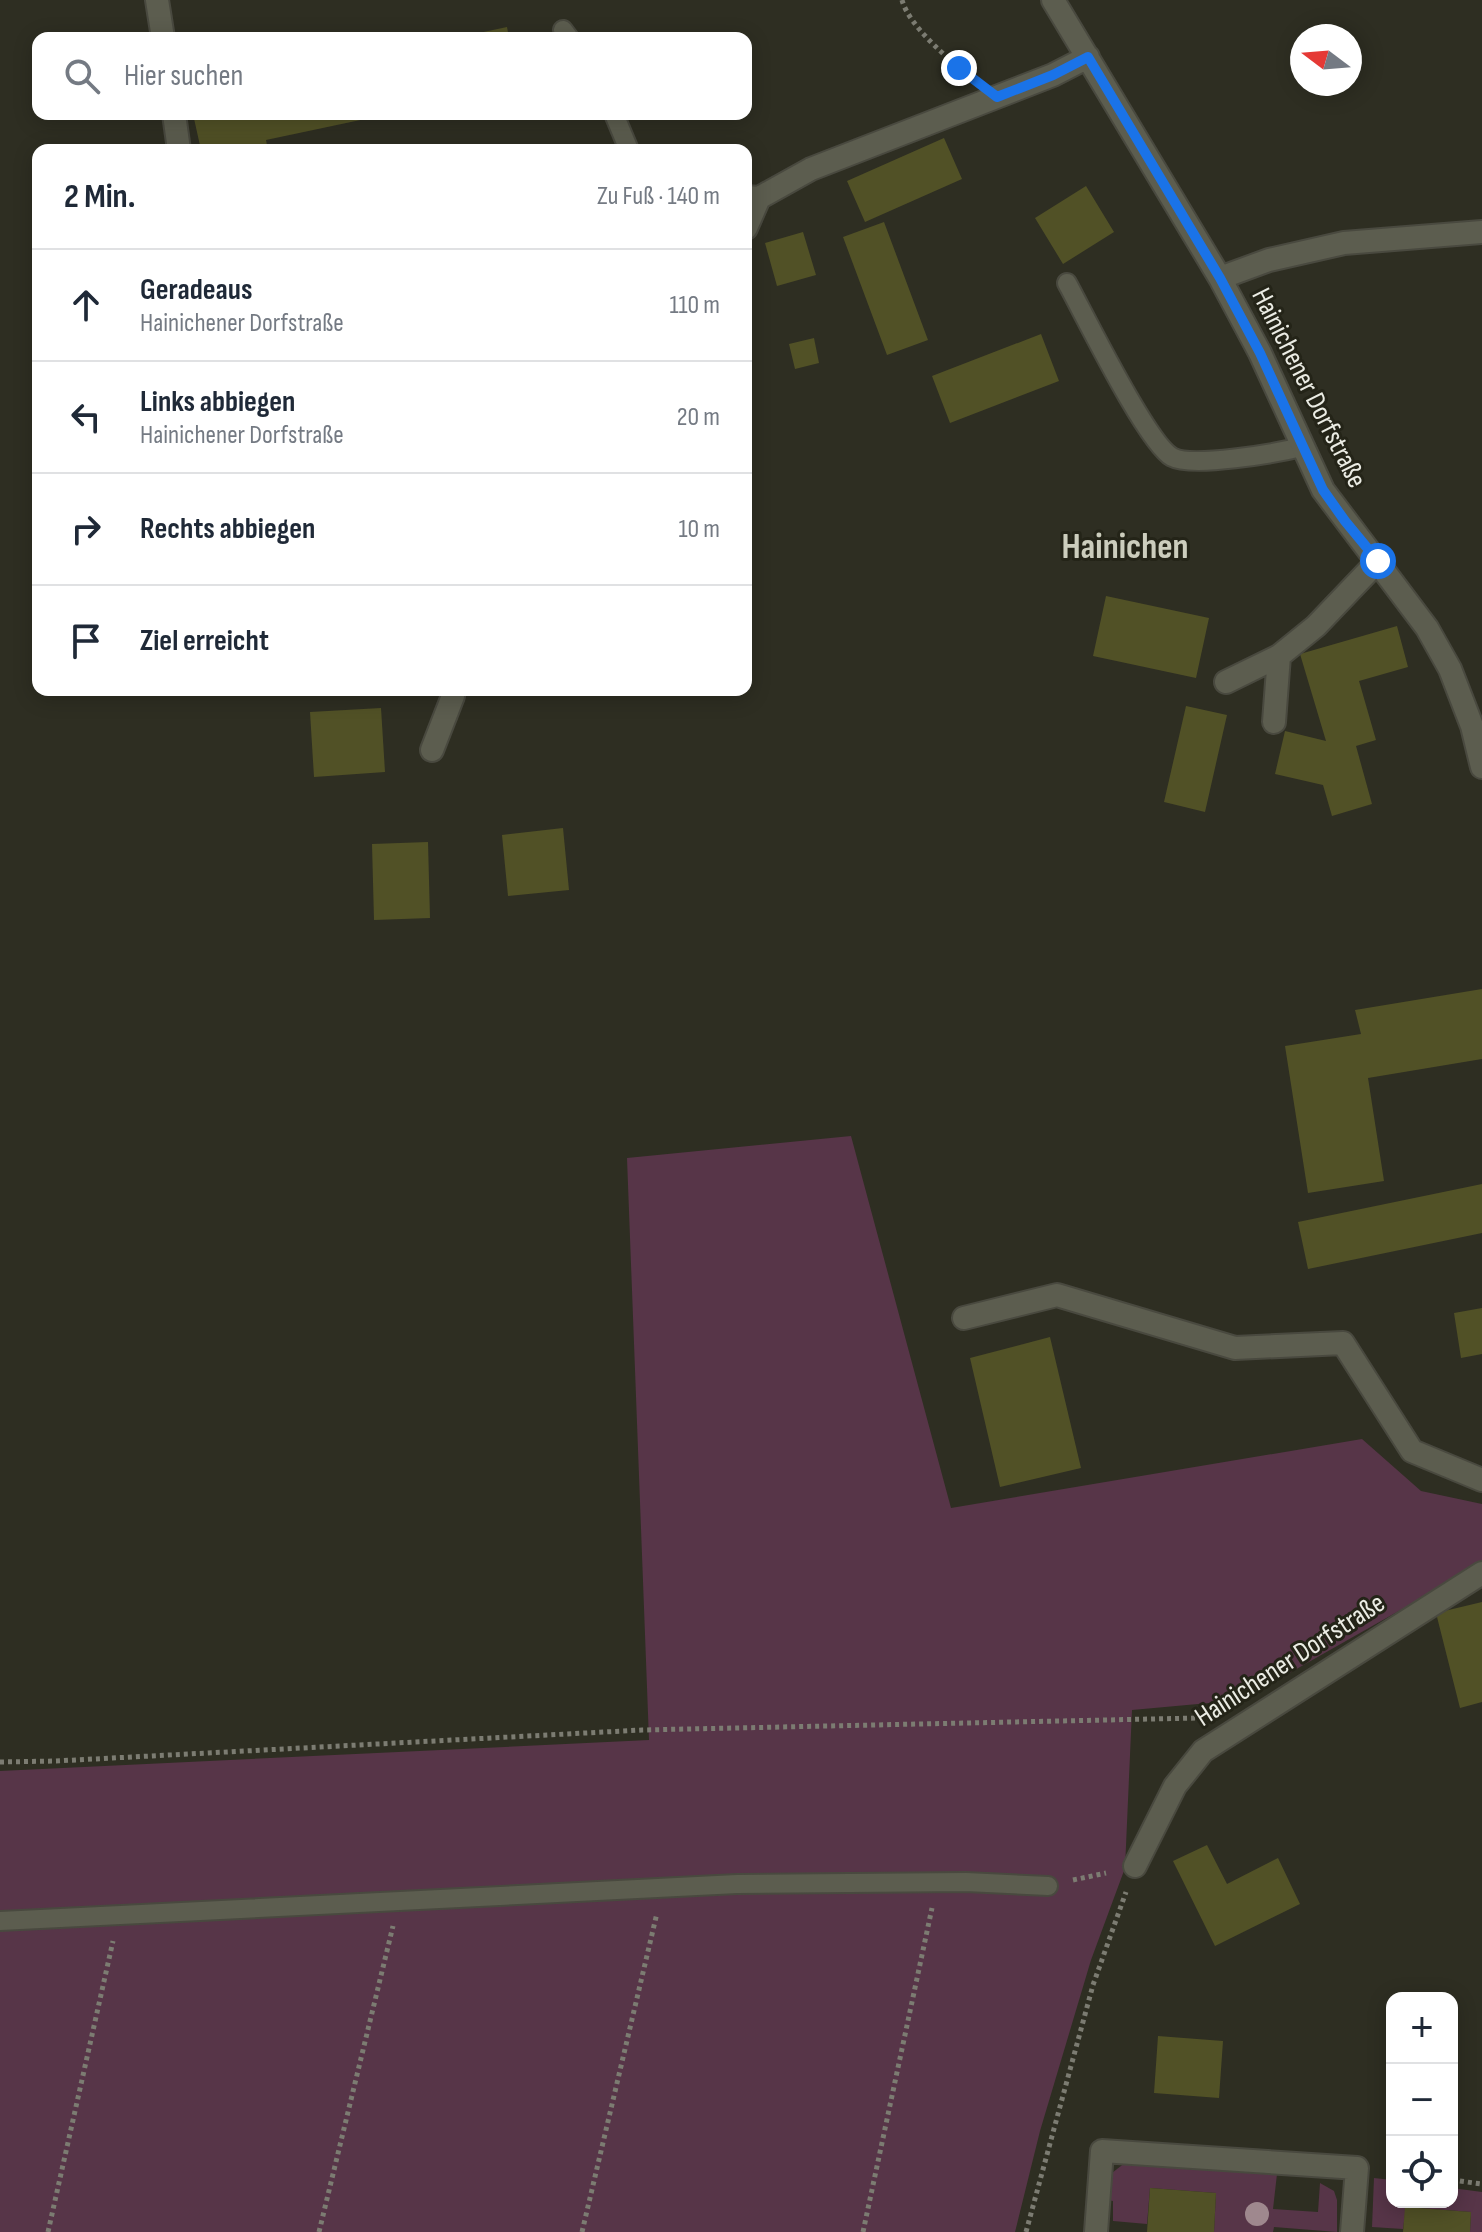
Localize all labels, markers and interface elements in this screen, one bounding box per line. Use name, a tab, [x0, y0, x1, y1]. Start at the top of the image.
north arrow	[1290, 24, 1362, 96]
search box	[32, 32, 752, 120]
route end	[941, 50, 977, 86]
icon: search	[60, 54, 104, 98]
text: Hier suchen	[124, 58, 243, 94]
text: 2 Min.	[64, 176, 135, 217]
text: Zu Fuß · 140 m	[597, 181, 720, 212]
text: Geradeaus	[140, 272, 253, 308]
icon: ahead	[64, 283, 108, 327]
street label: Hainichener Dorfstraße	[1244, 283, 1374, 493]
text: 110 m	[669, 290, 720, 321]
text: Hainichener Dorfstraße	[140, 308, 344, 339]
text: Links abbiegen	[140, 384, 295, 420]
icon: left	[64, 395, 108, 439]
text: 20 m	[677, 402, 720, 433]
text: Hainichener Dorfstraße	[140, 420, 344, 451]
icon: right	[64, 507, 108, 551]
text: Rechts abbiegen	[140, 511, 315, 547]
text: 10 m	[678, 514, 720, 545]
district label: Hainichen	[1061, 526, 1189, 569]
route start	[1360, 543, 1396, 579]
icon: arrive	[64, 619, 108, 663]
text: Ziel erreicht	[140, 623, 269, 659]
street label: Hainichener Dorfstraße	[1189, 1586, 1391, 1734]
map controls	[1386, 1992, 1458, 2208]
button: +	[1386, 1992, 1458, 2064]
button: −	[1386, 2064, 1458, 2136]
button: locate	[1386, 2136, 1458, 2208]

